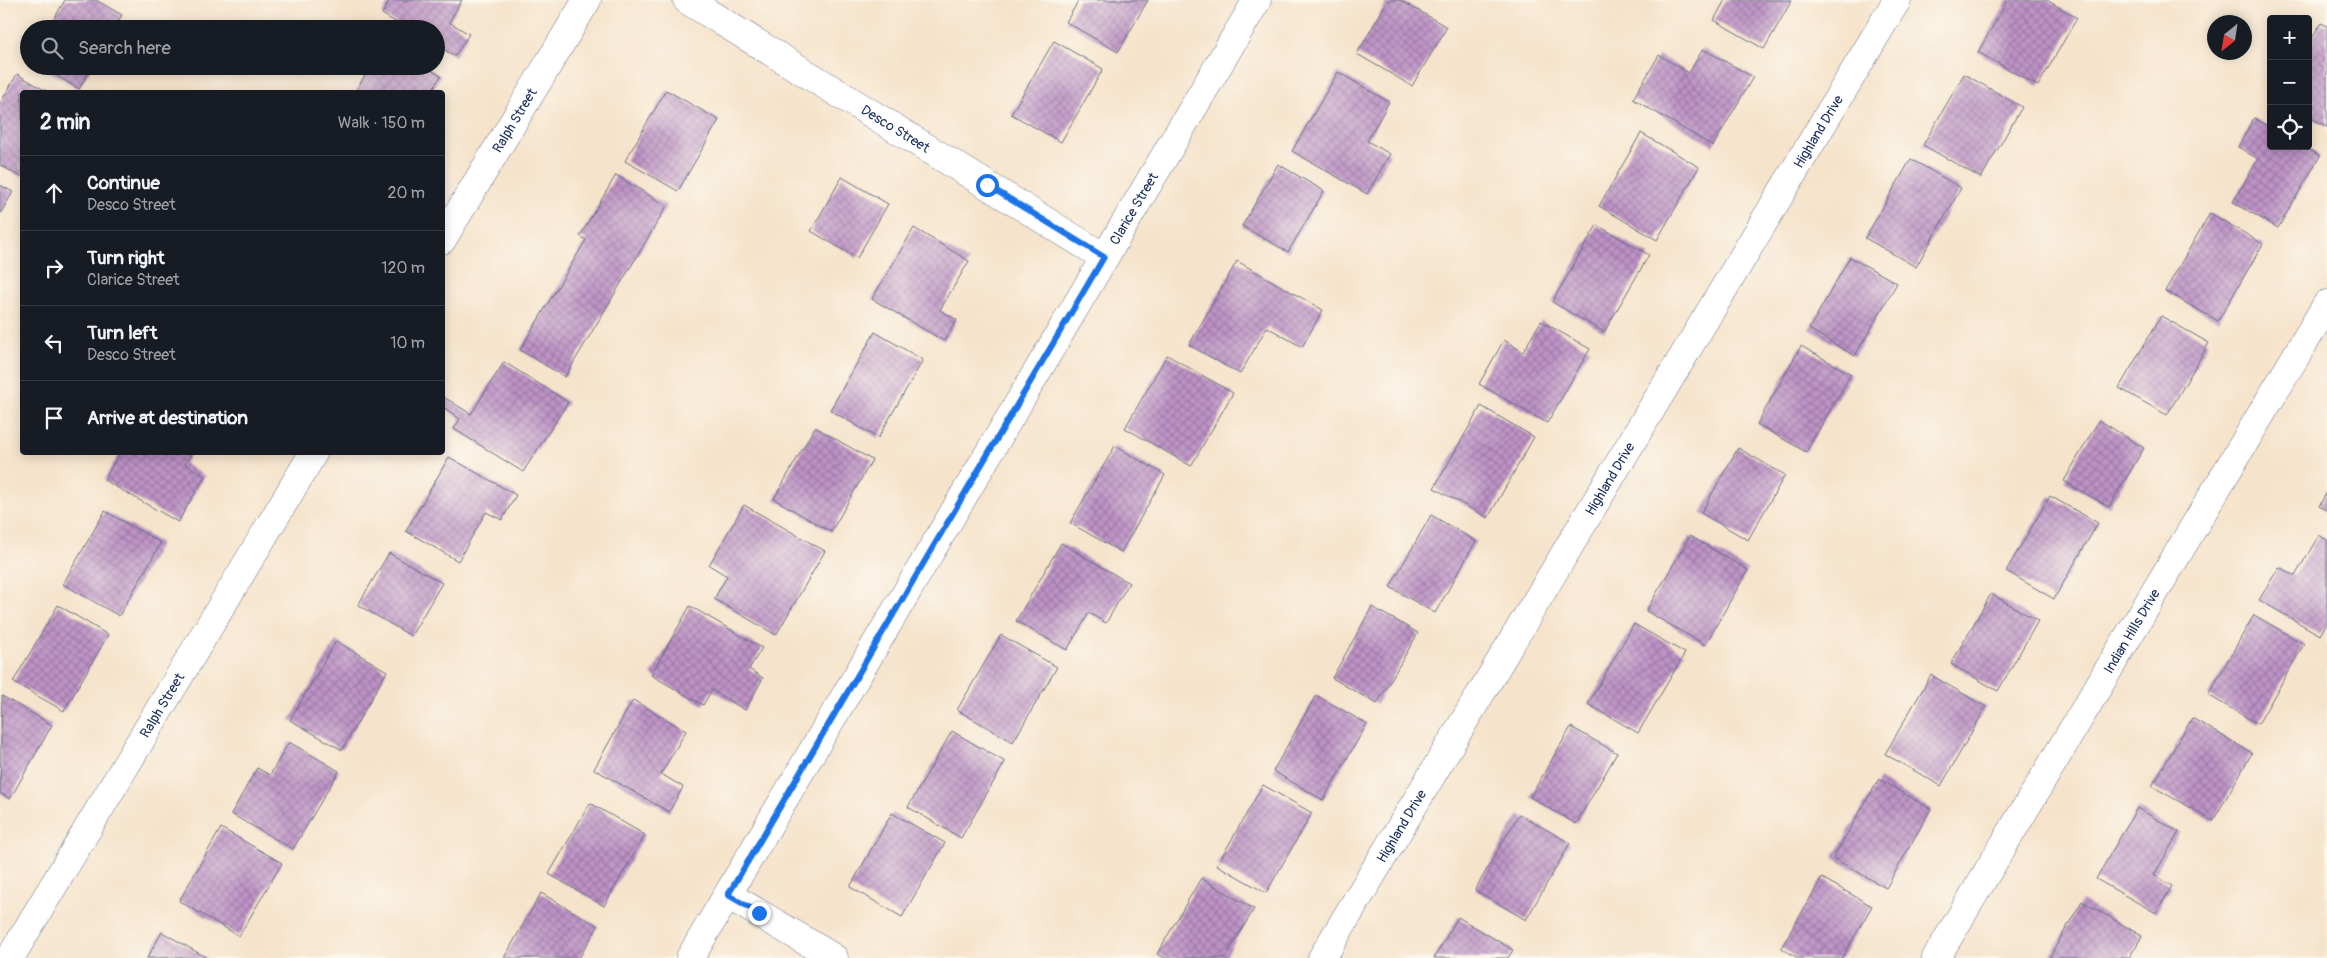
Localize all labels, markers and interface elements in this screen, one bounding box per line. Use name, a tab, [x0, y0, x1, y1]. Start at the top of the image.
north arrow	[2207, 15, 2252, 60]
map controls	[2267, 15, 2312, 150]
button: +	[2267, 15, 2312, 60]
search box	[20, 20, 445, 75]
icon: search	[38, 34, 66, 62]
text: Search here	[78, 36, 171, 60]
button: −	[2267, 60, 2312, 105]
street label: Ralph Street	[488, 85, 541, 155]
street label: Highland Drive	[1790, 92, 1847, 171]
street label: Desco Street	[858, 101, 933, 156]
button: locate	[2267, 105, 2312, 150]
text: 2 min	[40, 109, 90, 136]
text: Walk · 150 m	[338, 113, 425, 133]
street label: Clarice Street	[1106, 169, 1162, 248]
text: Continue	[87, 171, 160, 195]
route start	[976, 174, 999, 197]
icon: ahead	[40, 179, 68, 207]
text: 20 m	[387, 183, 425, 203]
text: Desco Street	[87, 195, 176, 215]
text: Turn right	[87, 246, 165, 270]
icon: right	[40, 254, 68, 282]
text: 120 m	[381, 258, 425, 278]
text: Clarice Street	[87, 270, 180, 290]
text: Turn left	[87, 321, 157, 345]
icon: left	[40, 329, 68, 357]
text: 10 m	[390, 333, 425, 353]
text: Desco Street	[87, 345, 176, 365]
icon: arrive	[40, 404, 68, 432]
text: Arrive at destination	[87, 406, 248, 430]
street label: Highland Drive	[1581, 439, 1638, 518]
street label: Indian Hills Drive	[2100, 586, 2163, 676]
street label: Ralph Street	[136, 670, 188, 740]
street label: Highland Drive	[1373, 786, 1430, 866]
route end	[748, 902, 771, 925]

